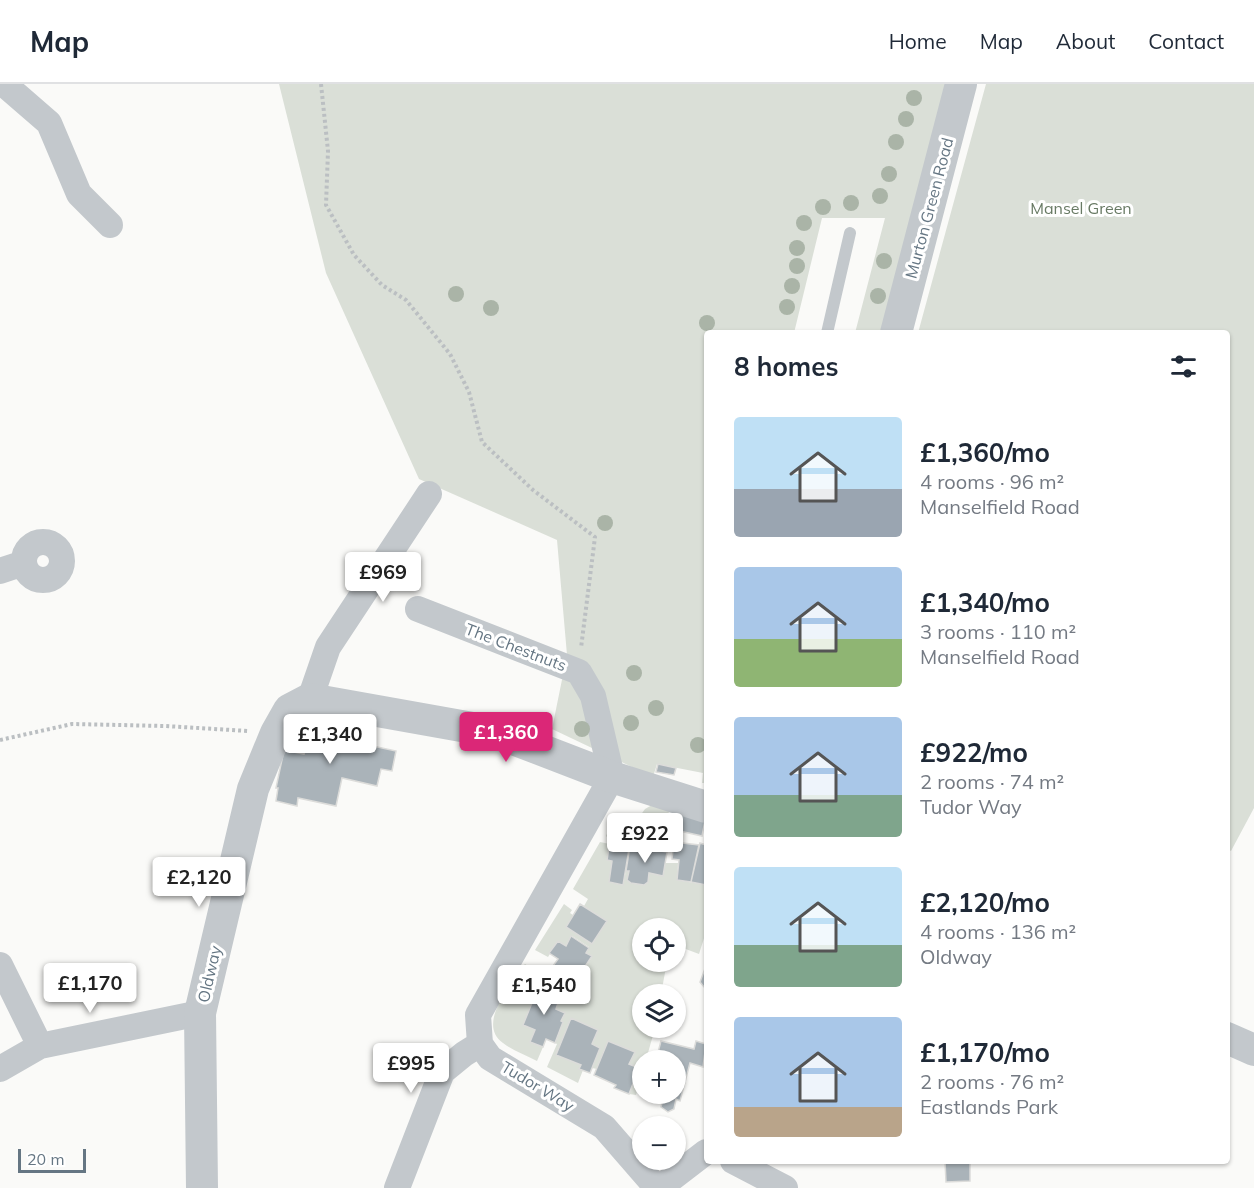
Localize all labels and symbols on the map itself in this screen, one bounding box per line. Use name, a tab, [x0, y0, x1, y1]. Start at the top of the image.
street label: Murton Green Road	[901, 135, 957, 281]
park label: Mansel Green	[1030, 198, 1132, 218]
pin: £969	[347, 552, 419, 603]
street label: The Chestnuts	[463, 619, 569, 675]
pin: £1,360	[457, 712, 555, 763]
pin: £1,340	[281, 714, 379, 765]
pin: £922	[609, 813, 681, 864]
pin: £2,120	[150, 857, 248, 908]
street label: Oldway	[193, 943, 225, 1004]
pin: £1,170	[41, 963, 139, 1014]
pin: £1,540	[495, 965, 593, 1016]
pin: £995	[375, 1043, 447, 1094]
street label: Tudor Way	[498, 1056, 578, 1116]
scale bar	[18, 1146, 86, 1174]

